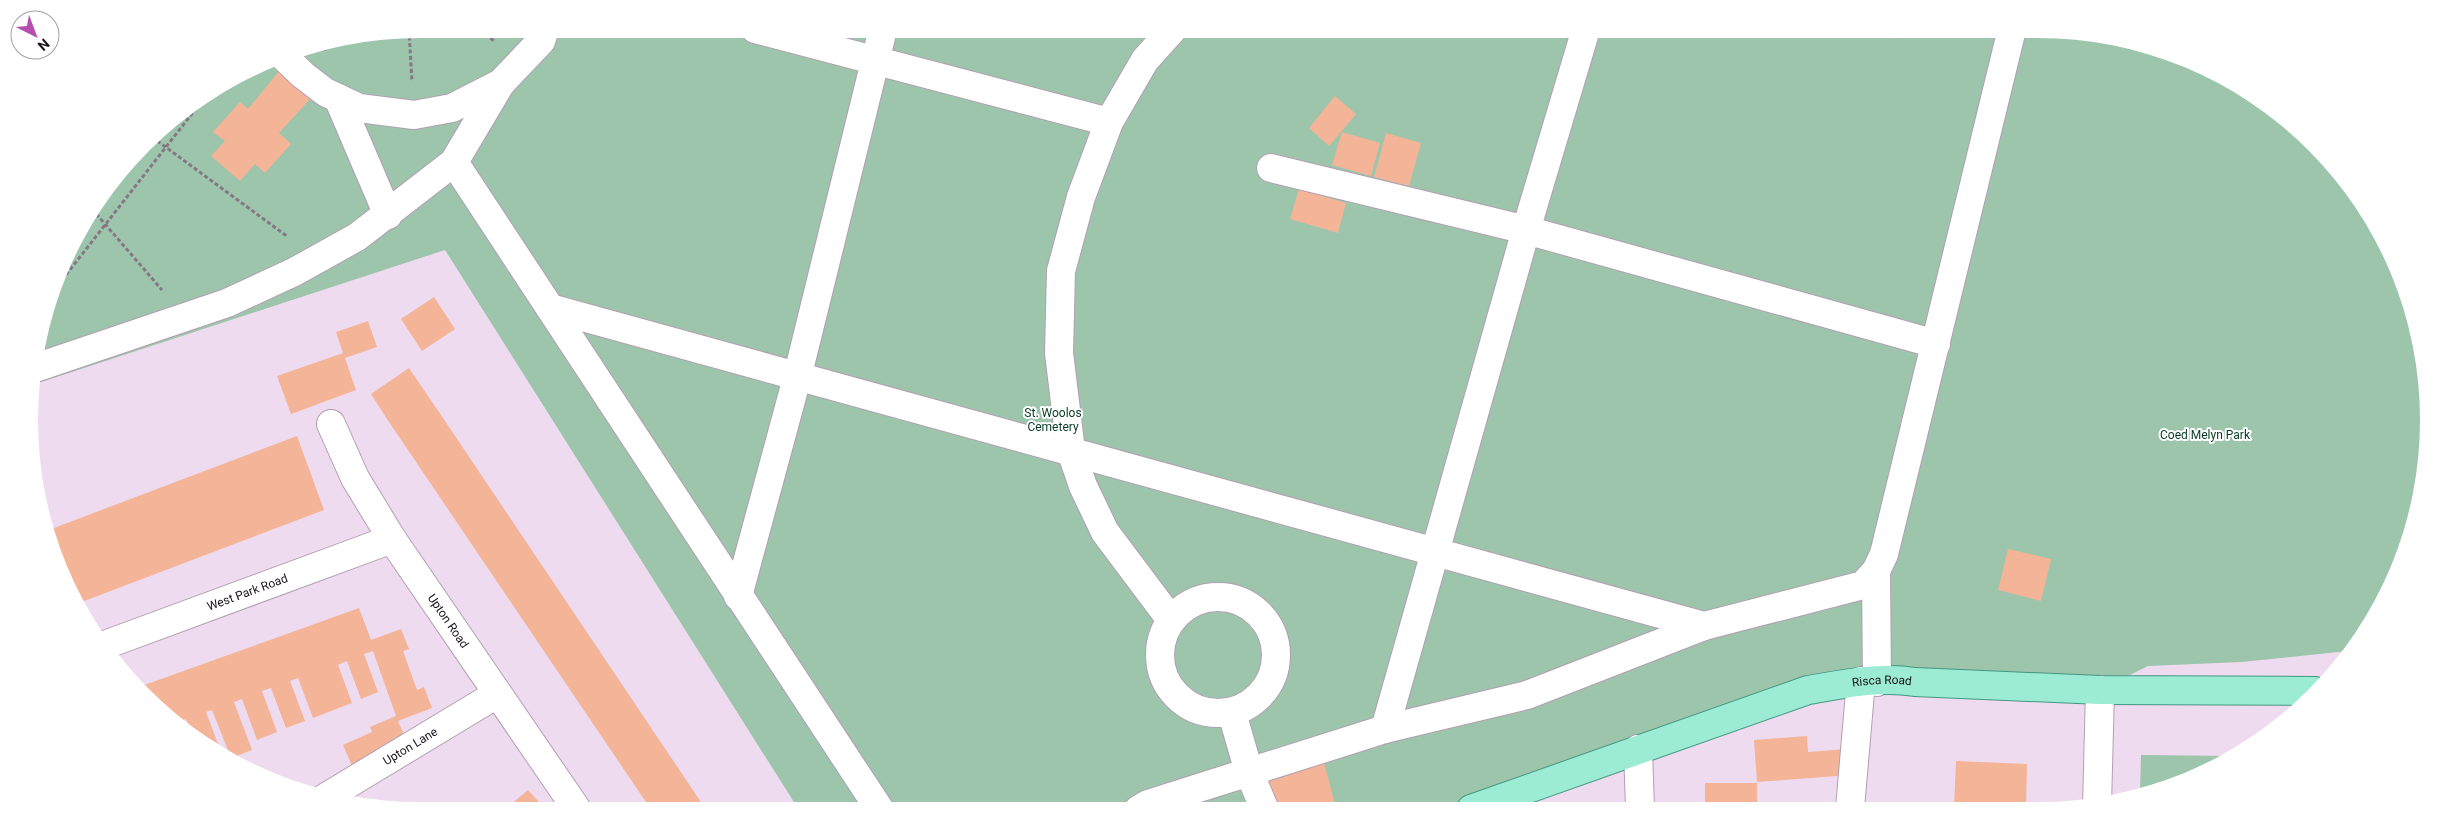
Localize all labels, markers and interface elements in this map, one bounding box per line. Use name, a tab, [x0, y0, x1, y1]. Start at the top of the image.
north arrow	[10, 10, 60, 60]
text: N	[35, 35, 53, 54]
park label: St. Woolos Cemetery	[1024, 406, 1082, 434]
park label: Coed Melyn Park	[2160, 428, 2251, 442]
street label: West Park Road	[205, 571, 290, 614]
street label: Upton Road	[425, 591, 472, 651]
street label: Risca Road	[1851, 673, 1913, 690]
street label: Upton Lane	[381, 725, 440, 768]

